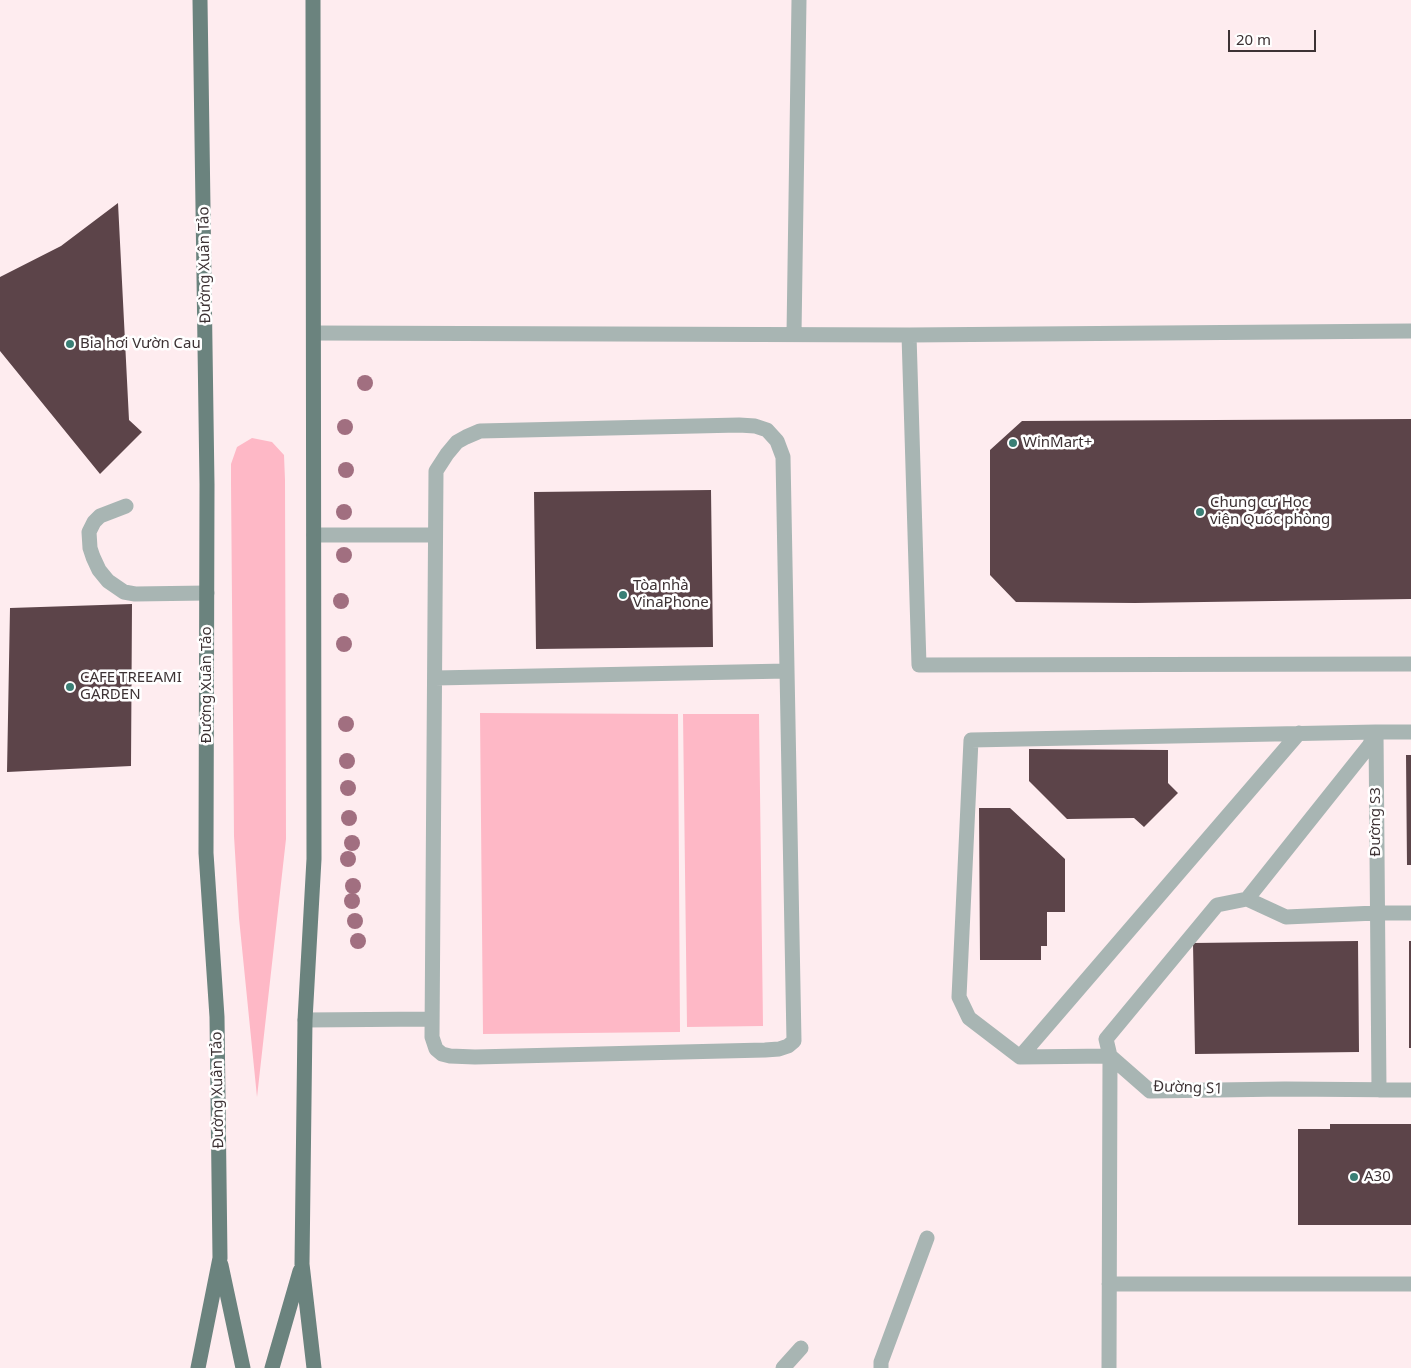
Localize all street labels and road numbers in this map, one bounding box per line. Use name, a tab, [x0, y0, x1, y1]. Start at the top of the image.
street label: Đường Xuân Tảo	[195, 206, 215, 324]
street label: Đường Xuân Tảo	[198, 627, 216, 743]
street label: Đường S3	[1367, 787, 1385, 857]
street label: Đường Xuân Tảo	[208, 1031, 228, 1149]
street label: Đường S1	[1153, 1078, 1223, 1098]

